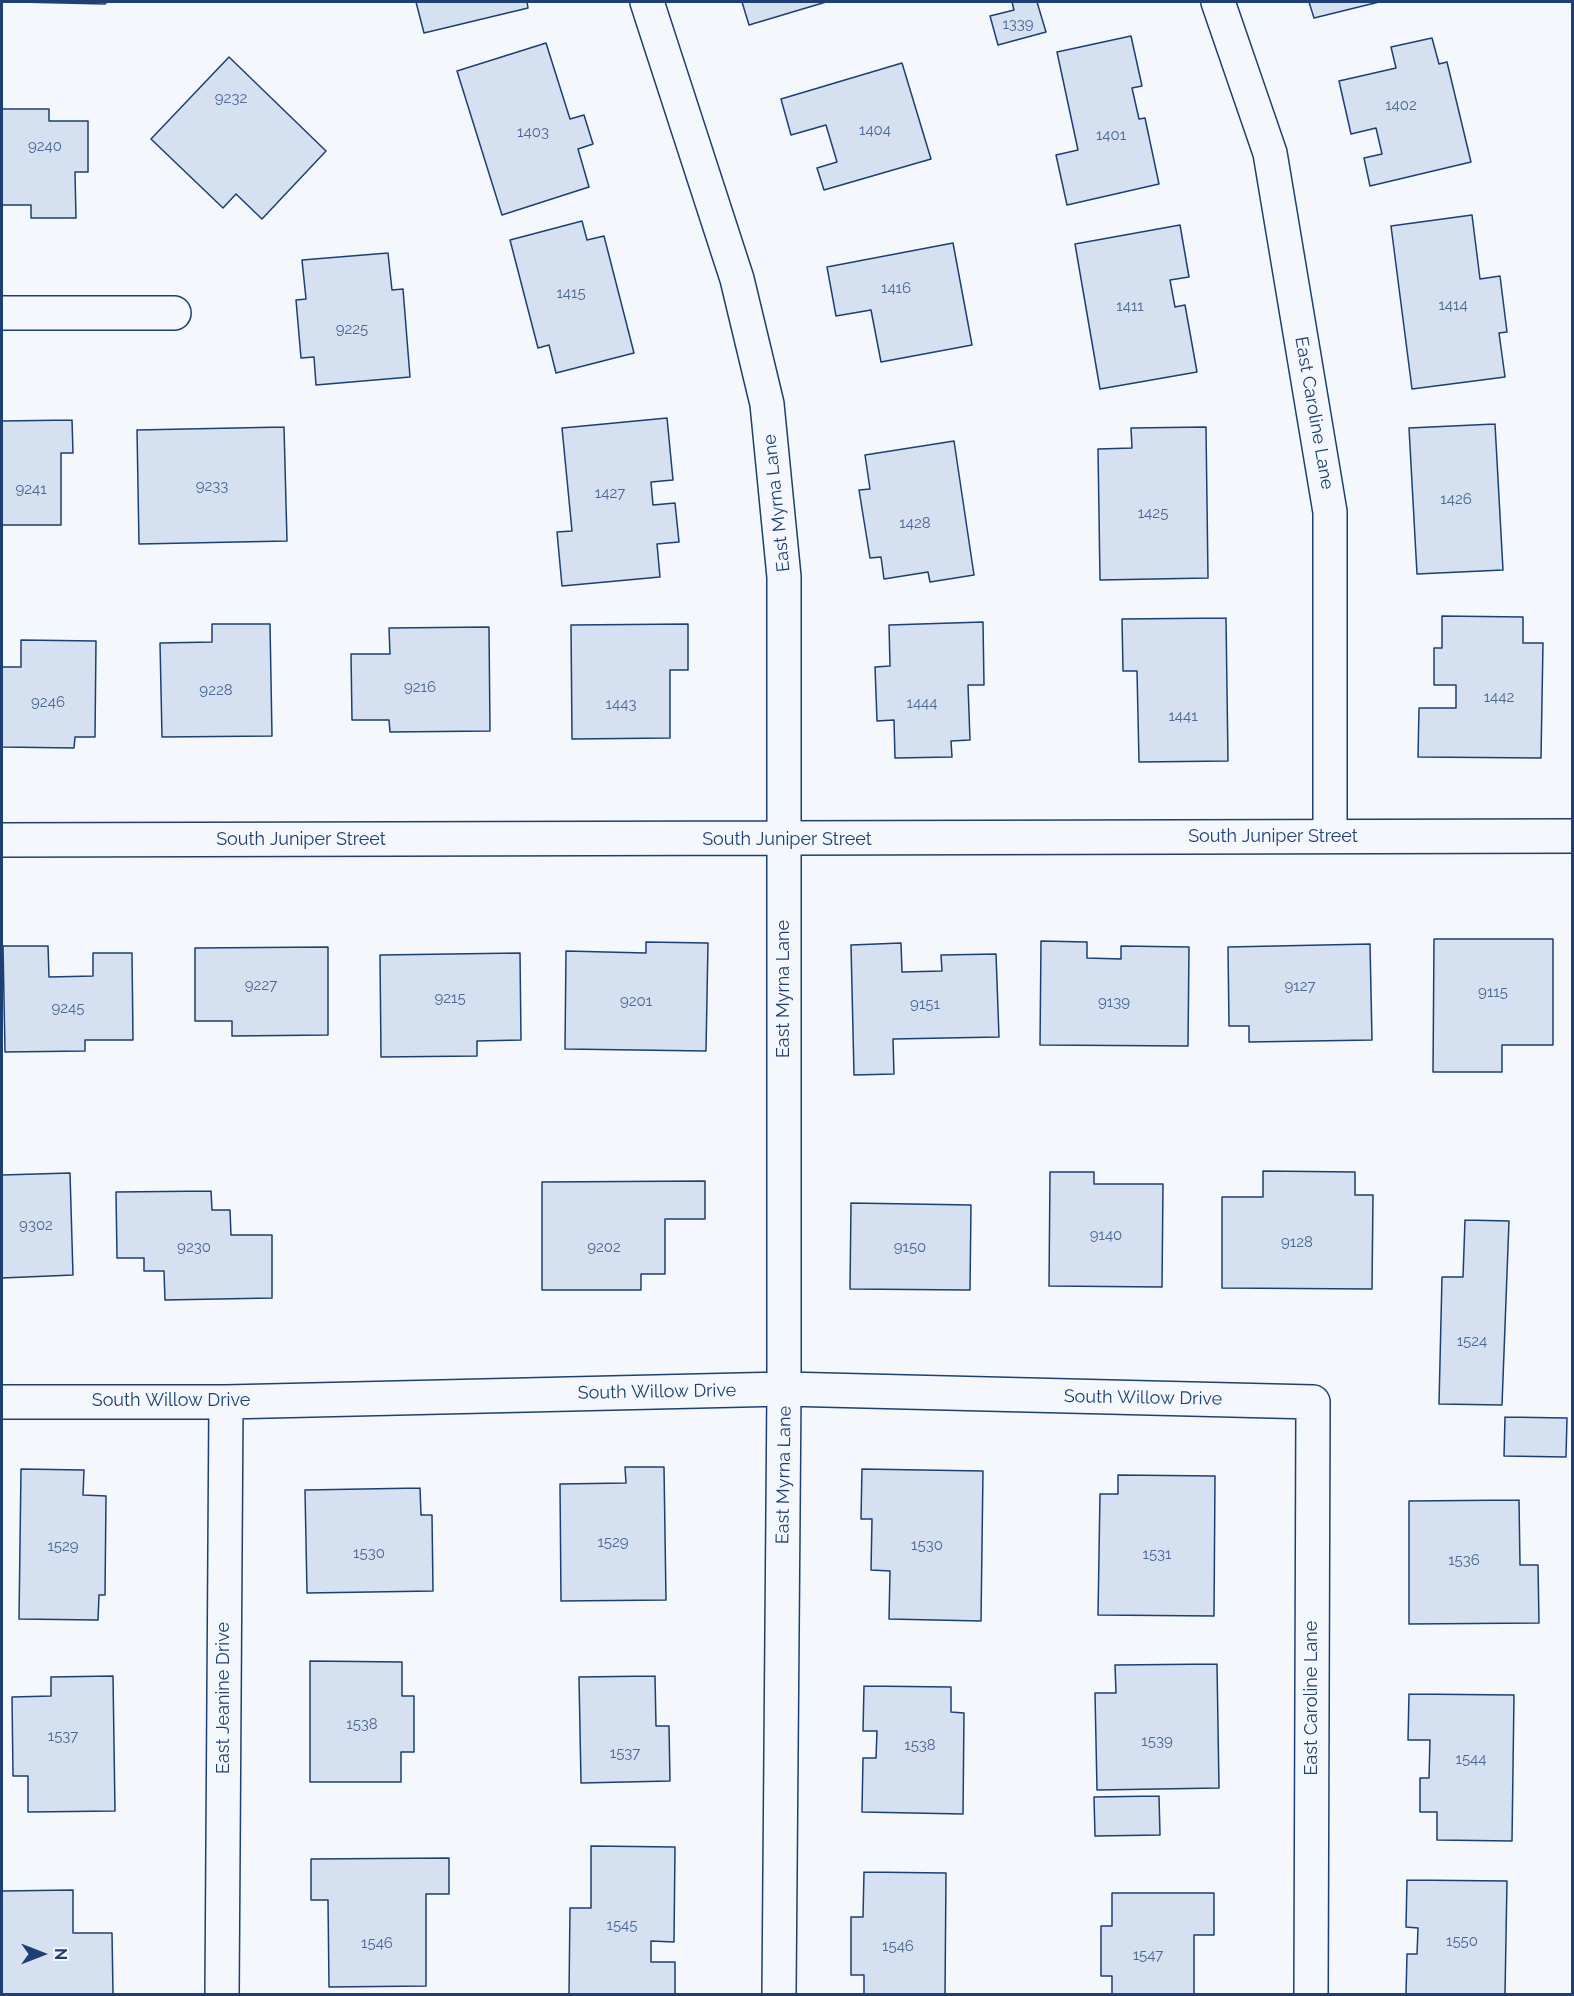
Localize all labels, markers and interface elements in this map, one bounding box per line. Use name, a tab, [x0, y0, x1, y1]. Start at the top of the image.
house number: 1339	[1002, 15, 1034, 33]
house number: 9232	[215, 89, 247, 107]
house number: 1402	[1385, 96, 1417, 114]
house number: 1404	[859, 121, 891, 139]
house number: 1403	[517, 123, 549, 141]
house number: 1401	[1096, 126, 1126, 144]
house number: 9240	[28, 137, 62, 155]
house number: 1416	[881, 279, 911, 297]
house number: 1415	[556, 284, 586, 302]
house number: 1414	[1438, 296, 1468, 314]
house number: 1411	[1116, 297, 1144, 315]
house number: 9225	[336, 320, 368, 338]
street label: East Caroline Lane	[1290, 335, 1338, 491]
street label: East Myrna Lane	[759, 433, 795, 573]
house number: 9233	[196, 477, 228, 495]
house number: 9241	[15, 480, 47, 498]
house number: 1427	[595, 484, 625, 502]
house number: 1426	[1440, 490, 1472, 508]
house number: 1425	[1138, 504, 1168, 522]
house number: 1428	[899, 514, 931, 532]
house number: 9216	[404, 678, 436, 696]
house number: 9228	[199, 681, 233, 699]
house number: 1442	[1484, 688, 1514, 706]
house number: 9246	[31, 693, 65, 711]
house number: 1444	[907, 694, 937, 712]
house number: 1443	[606, 695, 636, 713]
house number: 1441	[1168, 707, 1198, 725]
street label: South Juniper Street	[1188, 826, 1358, 848]
street label: South Juniper Street	[216, 829, 386, 851]
street label: South Juniper Street	[702, 829, 872, 851]
street label: East Myrna Lane	[773, 920, 795, 1058]
house number: 9227	[245, 976, 277, 994]
house number: 9127	[1284, 977, 1316, 995]
house number: 9115	[1478, 983, 1508, 1001]
house number: 9215	[434, 989, 466, 1007]
house number: 9201	[620, 992, 652, 1010]
house number: 9139	[1098, 993, 1130, 1011]
house number: 9151	[910, 995, 940, 1013]
house number: 9245	[52, 999, 84, 1017]
house number: 9302	[19, 1216, 53, 1234]
house number: 9140	[1090, 1226, 1122, 1244]
house number: 9128	[1281, 1233, 1313, 1251]
house number: 9230	[177, 1238, 211, 1256]
house number: 9202	[587, 1238, 621, 1256]
house number: 9150	[894, 1238, 926, 1256]
house number: 1524	[1457, 1332, 1487, 1350]
street label: South Willow Drive	[578, 1380, 736, 1404]
street label: South Willow Drive	[1064, 1386, 1222, 1410]
street label: South Willow Drive	[92, 1390, 250, 1412]
street label: East Myrna Lane	[772, 1406, 796, 1544]
house number: 1529	[597, 1533, 629, 1551]
house number: 1530	[911, 1536, 943, 1554]
house number: 1529	[47, 1537, 79, 1555]
house number: 1530	[353, 1544, 385, 1562]
house number: 1531	[1142, 1545, 1172, 1563]
house number: 1536	[1448, 1551, 1480, 1569]
street label: East Caroline Lane	[1301, 1621, 1323, 1775]
street label: East Jeanine Drive	[213, 1622, 235, 1774]
house number: 1538	[346, 1715, 378, 1733]
house number: 1537	[48, 1727, 78, 1745]
house number: 1539	[1141, 1732, 1173, 1750]
house number: 1538	[904, 1736, 936, 1754]
house number: 1537	[610, 1744, 640, 1762]
house number: 1544	[1456, 1750, 1486, 1768]
house number: 1545	[607, 1916, 637, 1934]
north arrow	[12, 1924, 72, 1984]
house number: 1550	[1446, 1932, 1478, 1950]
house number: 1546	[361, 1934, 393, 1952]
house number: 1546	[882, 1937, 914, 1955]
house number: 1547	[1133, 1946, 1163, 1964]
text: N	[51, 1948, 70, 1960]

